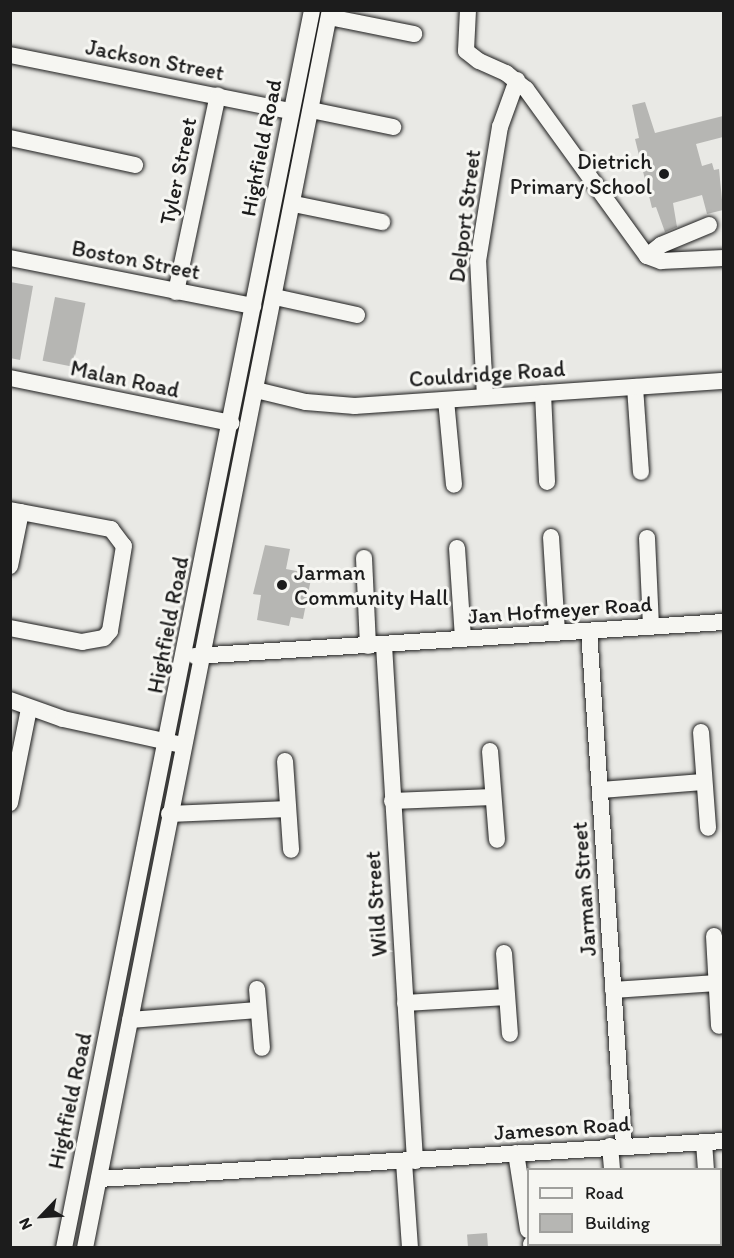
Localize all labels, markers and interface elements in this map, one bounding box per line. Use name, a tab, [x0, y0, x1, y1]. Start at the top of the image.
street label: Jackson Street	[84, 34, 226, 86]
street label: Highfield Road	[235, 77, 287, 219]
street label: Tyler Street	[154, 115, 202, 227]
street label: Delport Street	[444, 148, 486, 284]
place label: Dietrich Primary School	[510, 148, 652, 200]
marker: Dietrich Primary School	[657, 167, 671, 181]
street label: Boston Street	[70, 235, 202, 285]
street label: Malan Road	[69, 355, 181, 403]
street label: Couldridge Road	[408, 355, 566, 393]
street label: Highfield Road	[142, 554, 194, 696]
place label: Jarman Community Hall	[294, 559, 448, 610]
marker: Jarman Community Hall	[275, 578, 289, 592]
street label: Jan Hofmeyer Road	[467, 590, 653, 630]
street label: Jarman Street	[566, 821, 602, 957]
street label: Wild Street	[359, 850, 393, 958]
street label: Highfield Road	[43, 1031, 97, 1171]
street label: Jameson Road	[493, 1110, 631, 1146]
legend	[527, 1168, 722, 1246]
text: Road	[585, 1182, 624, 1204]
north arrow	[12, 1186, 72, 1246]
text: Building	[585, 1212, 650, 1234]
text: N	[14, 1215, 36, 1233]

